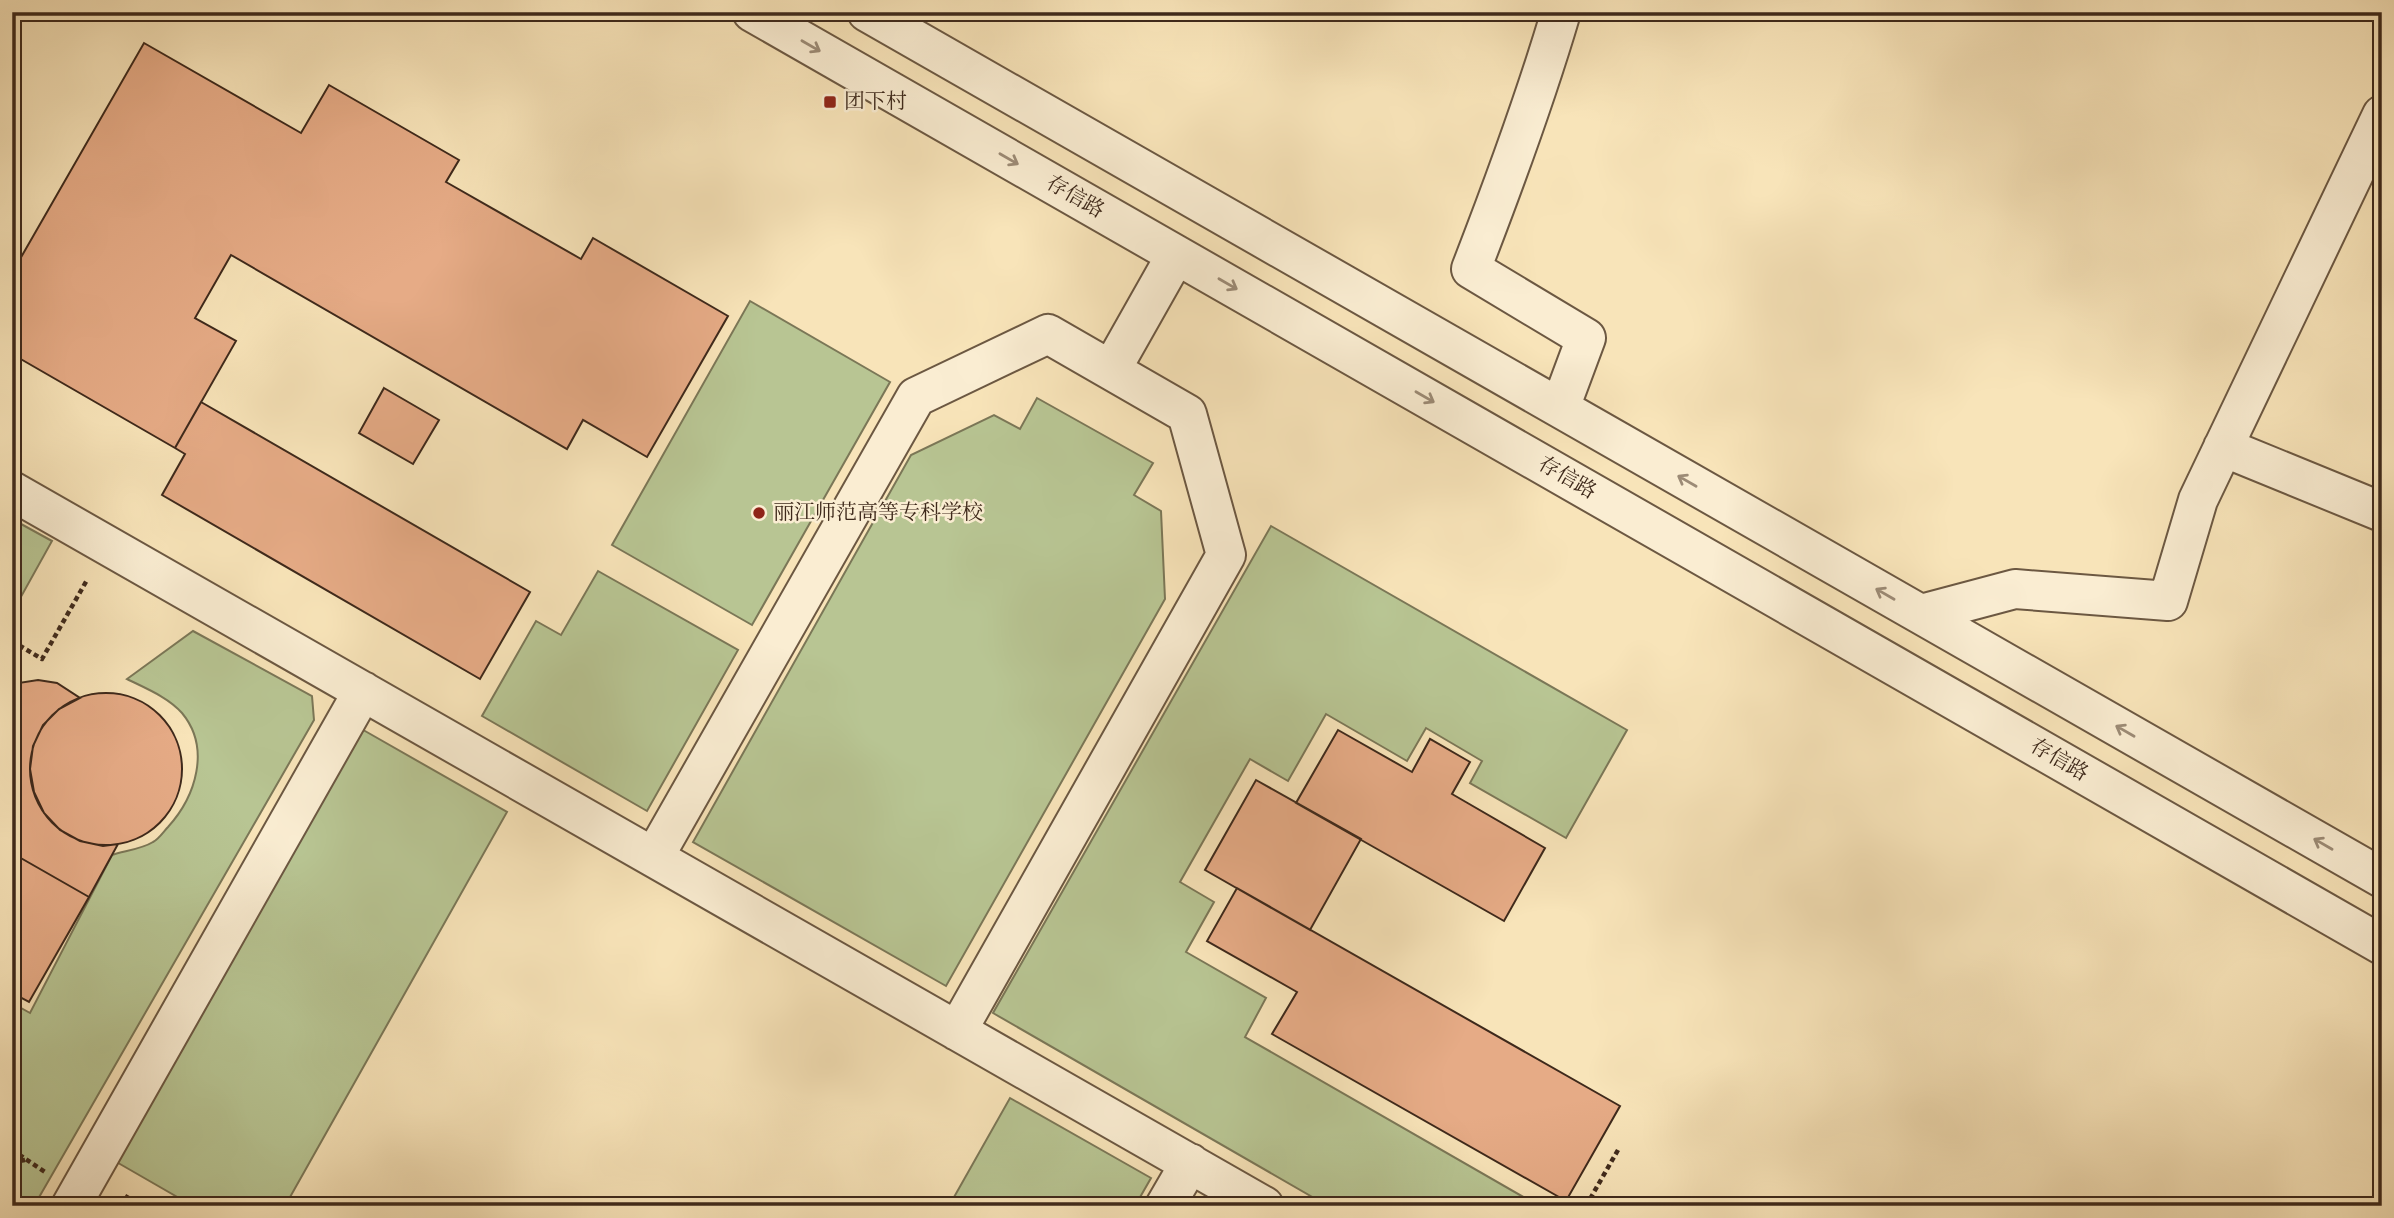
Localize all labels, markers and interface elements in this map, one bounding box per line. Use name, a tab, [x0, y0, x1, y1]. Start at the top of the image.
one-way arrow	[801, 39, 821, 53]
place label: 团下村	[844, 89, 907, 115]
marker: 团下村	[822, 94, 838, 110]
one-way arrow	[998, 152, 1018, 166]
street label: 存信路	[1041, 170, 1109, 224]
one-way arrow	[1217, 277, 1237, 291]
one-way arrow	[1414, 391, 1435, 404]
street label: 存信路	[1533, 451, 1601, 505]
one-way arrow	[1678, 474, 1698, 488]
place label: 丽江师范高等专科学校	[773, 500, 983, 526]
marker: 丽江师范高等专科学校	[751, 505, 767, 521]
one-way arrow	[1876, 586, 1896, 600]
one-way arrow	[2116, 724, 2136, 738]
street label: 存信路	[2025, 733, 2093, 787]
one-way arrow	[2313, 837, 2333, 851]

